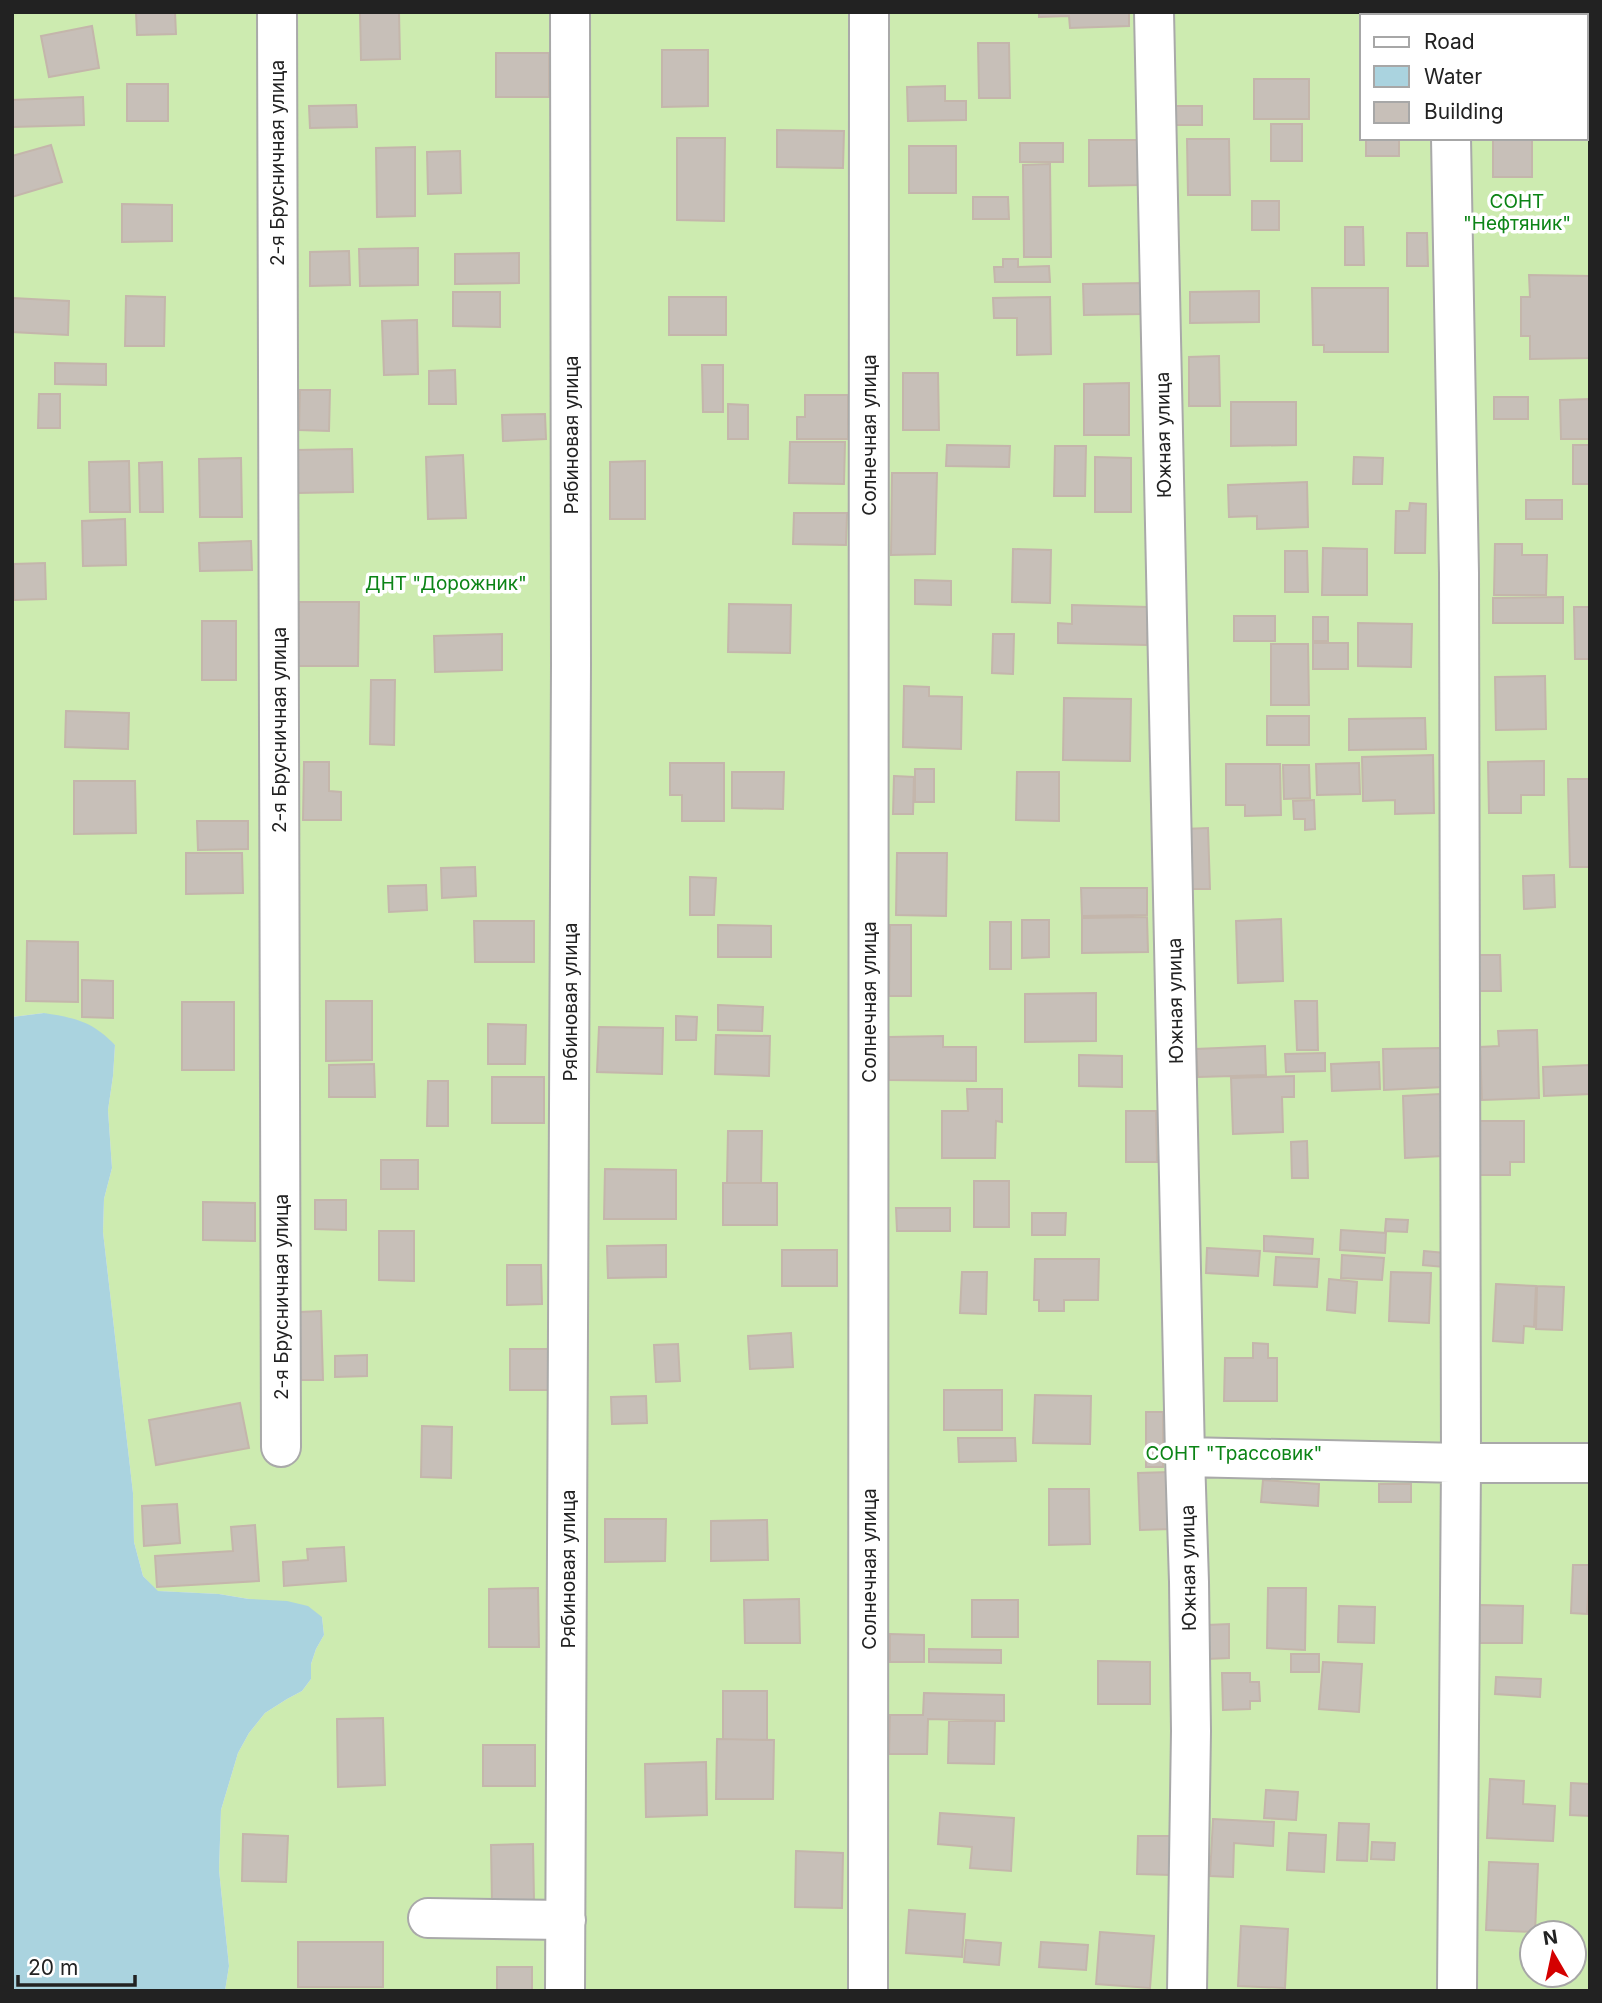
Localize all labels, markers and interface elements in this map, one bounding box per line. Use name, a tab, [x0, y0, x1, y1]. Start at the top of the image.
legend	[1360, 14, 1588, 140]
text: Road	[1424, 29, 1475, 54]
street label: 2-я Брусничная улица	[266, 60, 289, 266]
text: Water	[1424, 64, 1482, 89]
text: Building	[1424, 99, 1504, 124]
park label: СОНТ "Нефтяник"	[1463, 190, 1571, 235]
street label: Солнечная улица	[858, 354, 881, 516]
street label: Рябиновая улица	[560, 355, 583, 515]
street label: Южная улица	[1151, 372, 1176, 498]
park label: ДНТ "Дорожник"	[365, 572, 527, 595]
street label: 2-я Брусничная улица	[268, 627, 291, 833]
street label: Солнечная улица	[858, 921, 881, 1083]
street label: Рябиновая улица	[559, 922, 582, 1082]
street label: Южная улица	[1163, 938, 1188, 1064]
street label: 2-я Брусничная улица	[270, 1194, 293, 1400]
park label: СОНТ "Трассовик"	[1146, 1442, 1322, 1465]
street label: Солнечная улица	[858, 1488, 881, 1650]
street label: Рябиновая улица	[557, 1489, 580, 1649]
street label: Южная улица	[1176, 1505, 1201, 1631]
north arrow	[1518, 1919, 1588, 1989]
text: N	[1541, 1925, 1559, 1950]
scale bar	[18, 1944, 135, 1988]
text: 20 m	[28, 1955, 78, 1980]

